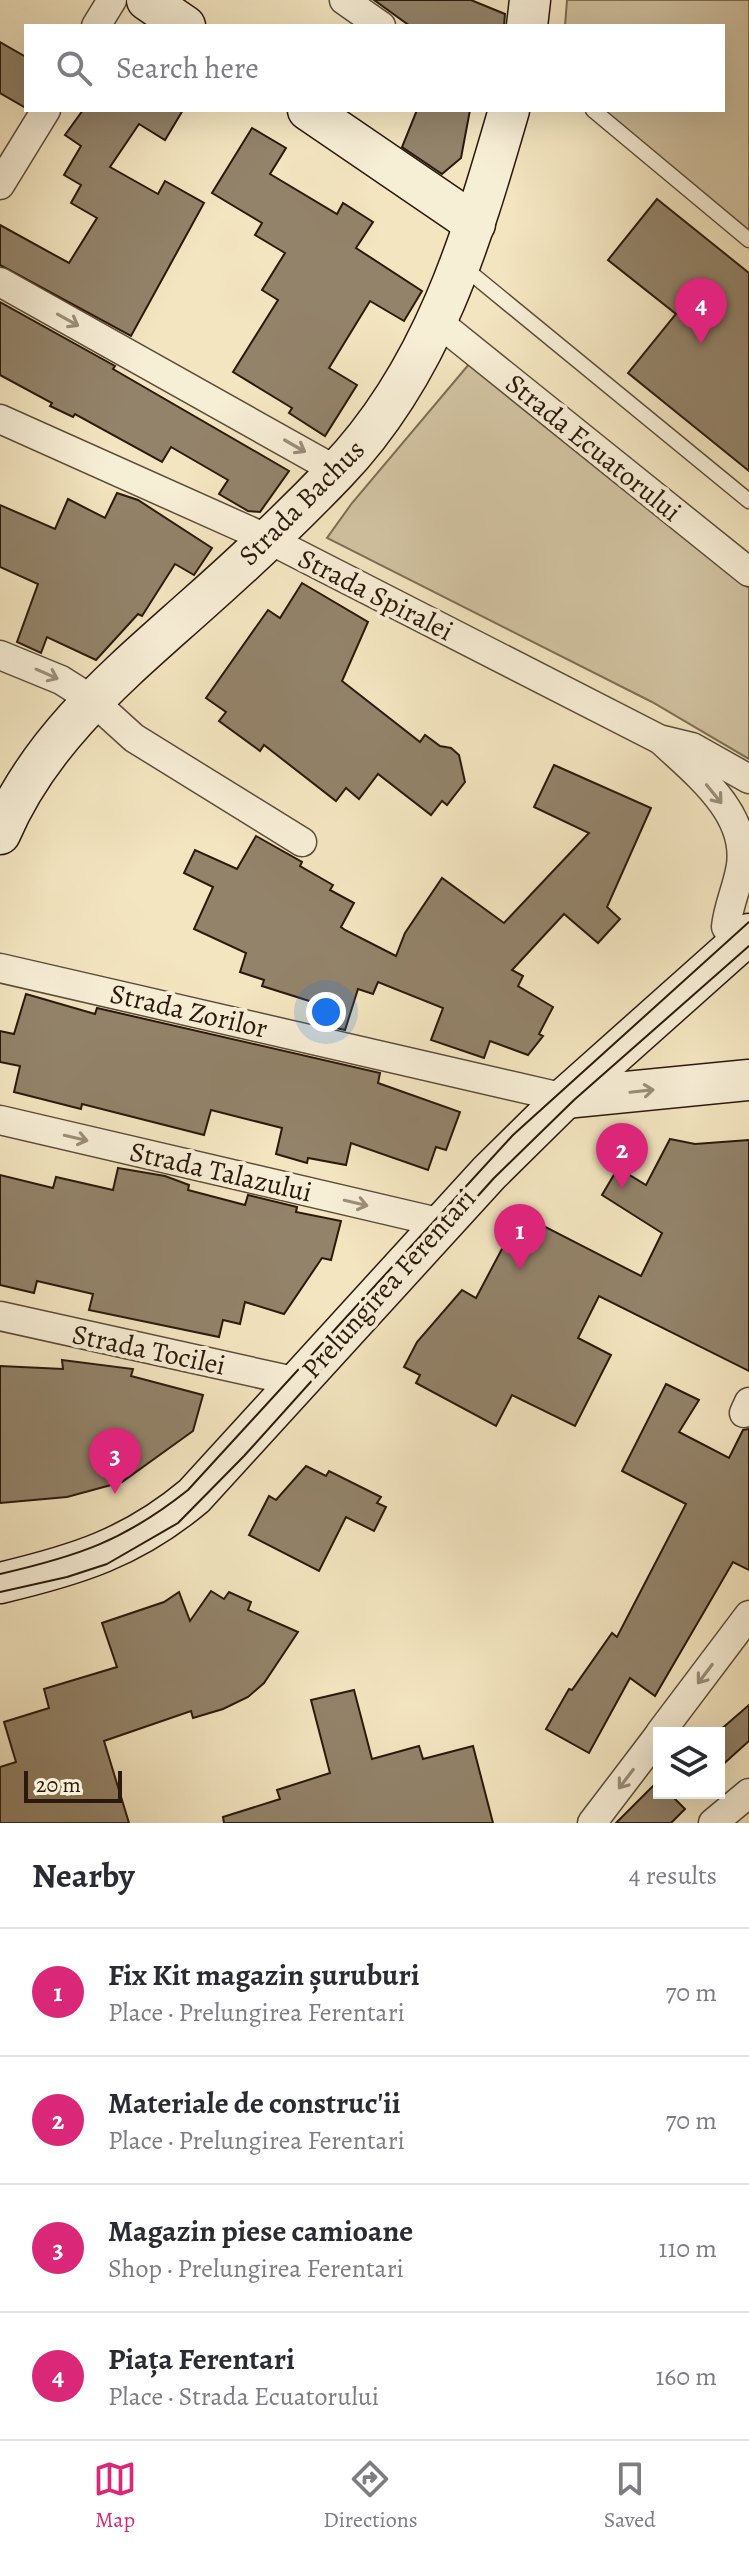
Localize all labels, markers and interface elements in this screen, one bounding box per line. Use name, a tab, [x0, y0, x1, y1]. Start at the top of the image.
search box	[24, 24, 725, 112]
icon: search	[52, 46, 96, 90]
text: Search here	[116, 48, 259, 88]
pin: 4	[675, 278, 727, 344]
one-way arrow	[56, 312, 79, 328]
street label: Strada Ecuatorului	[497, 365, 689, 531]
street label: Strada Bachus	[230, 431, 373, 574]
one-way arrow	[283, 438, 306, 454]
street label: Strada Spiralei	[291, 539, 460, 650]
one-way arrow	[35, 667, 59, 682]
one-way arrow	[706, 783, 723, 804]
street label: Strada Zorilor	[106, 974, 272, 1048]
your location	[306, 992, 346, 1032]
one-way arrow	[628, 1083, 655, 1098]
pin: 2	[596, 1123, 648, 1189]
one-way arrow	[63, 1131, 88, 1146]
street label: Strada Talazului	[126, 1133, 316, 1211]
street label: Prelungirea Ferentari	[293, 1180, 484, 1387]
one-way arrow	[343, 1196, 369, 1211]
pin: 1	[494, 1204, 546, 1270]
street label: Strada Tocilei	[69, 1315, 229, 1385]
pin: 3	[89, 1428, 141, 1494]
one-way arrow	[696, 1663, 713, 1684]
map controls	[653, 1727, 725, 1799]
button: layers	[653, 1727, 725, 1799]
scale bar	[24, 1767, 122, 1803]
one-way arrow	[617, 1768, 634, 1789]
text: 20 m	[36, 1770, 81, 1800]
text: Nearby	[32, 1852, 135, 1899]
text: 4 results	[629, 1858, 717, 1893]
text: Fix Kit magazin șuruburi	[108, 1955, 420, 1995]
text: 1	[53, 1975, 63, 2010]
text: 70 m	[665, 1975, 717, 2010]
text: Place · Prelungirea Ferentari	[108, 1995, 405, 2030]
text: Materiale de construc'ii	[108, 2083, 400, 2123]
text: 2	[52, 2103, 64, 2138]
text: 70 m	[665, 2103, 717, 2138]
text: Place · Prelungirea Ferentari	[108, 2123, 405, 2158]
text: Magazin piese camioane	[108, 2211, 413, 2251]
text: 3	[52, 2231, 64, 2266]
text: 110 m	[659, 2231, 717, 2266]
text: Shop · Prelungirea Ferentari	[108, 2251, 404, 2286]
text: Piața Ferentari	[108, 2339, 295, 2379]
text: 4	[52, 2359, 64, 2394]
text: 160 m	[655, 2359, 717, 2394]
text: Place · Strada Ecuatorului	[108, 2379, 379, 2414]
tab: Map	[93, 2457, 137, 2535]
tab: Directions	[323, 2457, 418, 2535]
tab: Saved	[604, 2457, 656, 2535]

